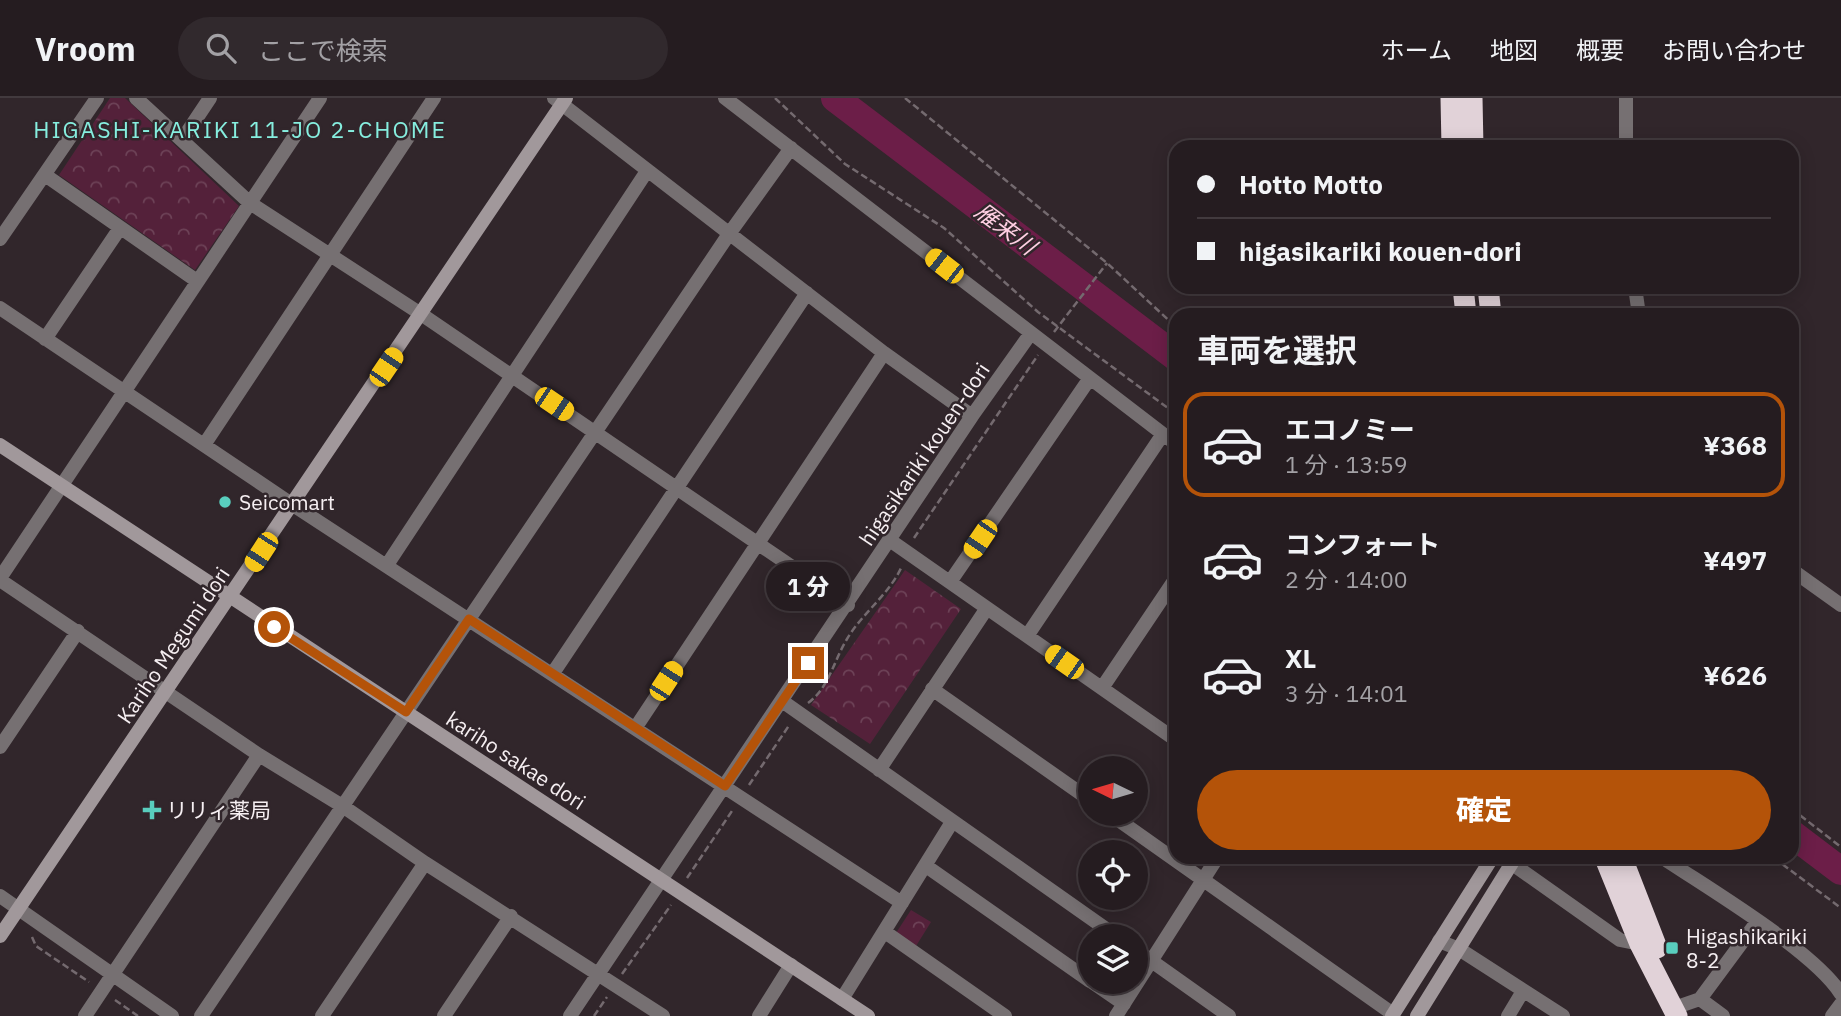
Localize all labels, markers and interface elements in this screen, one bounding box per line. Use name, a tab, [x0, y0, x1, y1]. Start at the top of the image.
search box	[178, 17, 668, 80]
text: Vroom	[35, 27, 136, 70]
icon: search	[202, 29, 240, 67]
text: ここで検索	[258, 33, 388, 67]
text: ホーム	[1381, 34, 1452, 66]
text: 地図	[1490, 34, 1538, 66]
text: 概要	[1576, 34, 1624, 66]
text: お問い合わせ	[1662, 34, 1806, 66]
district label: HIGASHI-KARIKI 11-JO 2-CHOME	[33, 114, 447, 144]
text: Hotto Motto	[1239, 167, 1383, 201]
water label: 雁来川	[969, 195, 1045, 263]
text: higasikariki kouen-dori	[1239, 234, 1522, 268]
car	[921, 245, 968, 287]
text: 車両を選択	[1197, 329, 1357, 371]
car	[366, 344, 407, 390]
street label: higasikariki kouen-dori	[852, 357, 996, 551]
car	[531, 384, 578, 424]
text: エコノミー	[1285, 412, 1415, 446]
icon: car	[1201, 413, 1264, 476]
text: ¥368	[1703, 428, 1767, 462]
text: 1 分 · 13:59	[1285, 449, 1408, 479]
place label: Seicomart	[239, 488, 335, 516]
marker: Seicomart	[217, 494, 233, 510]
car	[960, 516, 1001, 562]
text: コンフォート	[1285, 527, 1440, 561]
icon: car	[1201, 528, 1264, 591]
car	[241, 529, 282, 575]
text: ¥497	[1703, 543, 1767, 577]
street label: Kariho Megumi dori	[110, 561, 236, 729]
callout: 1 分	[766, 561, 850, 610]
text: 2 分 · 14:00	[1285, 564, 1408, 594]
text: 1 分	[787, 571, 829, 601]
route start	[258, 611, 290, 643]
car	[1041, 641, 1088, 683]
text: XL	[1285, 641, 1316, 675]
icon: car	[1201, 643, 1264, 706]
route end	[792, 647, 824, 679]
car	[646, 658, 687, 704]
text: ¥626	[1703, 658, 1767, 692]
text: 3 分 · 14:01	[1285, 678, 1408, 708]
street label: kariho sakae dori	[441, 704, 591, 816]
north arrow	[1078, 756, 1148, 826]
map controls	[1078, 756, 1148, 994]
button: 確定	[1197, 770, 1771, 850]
place label: リリィ薬局	[166, 796, 271, 824]
marker: リリィ薬局	[144, 802, 160, 818]
button: locate	[1078, 840, 1148, 910]
place label: Higashikariki 8-2	[1686, 922, 1807, 974]
button: layers	[1078, 924, 1148, 994]
marker: Higashikariki 8-2	[1664, 940, 1680, 956]

